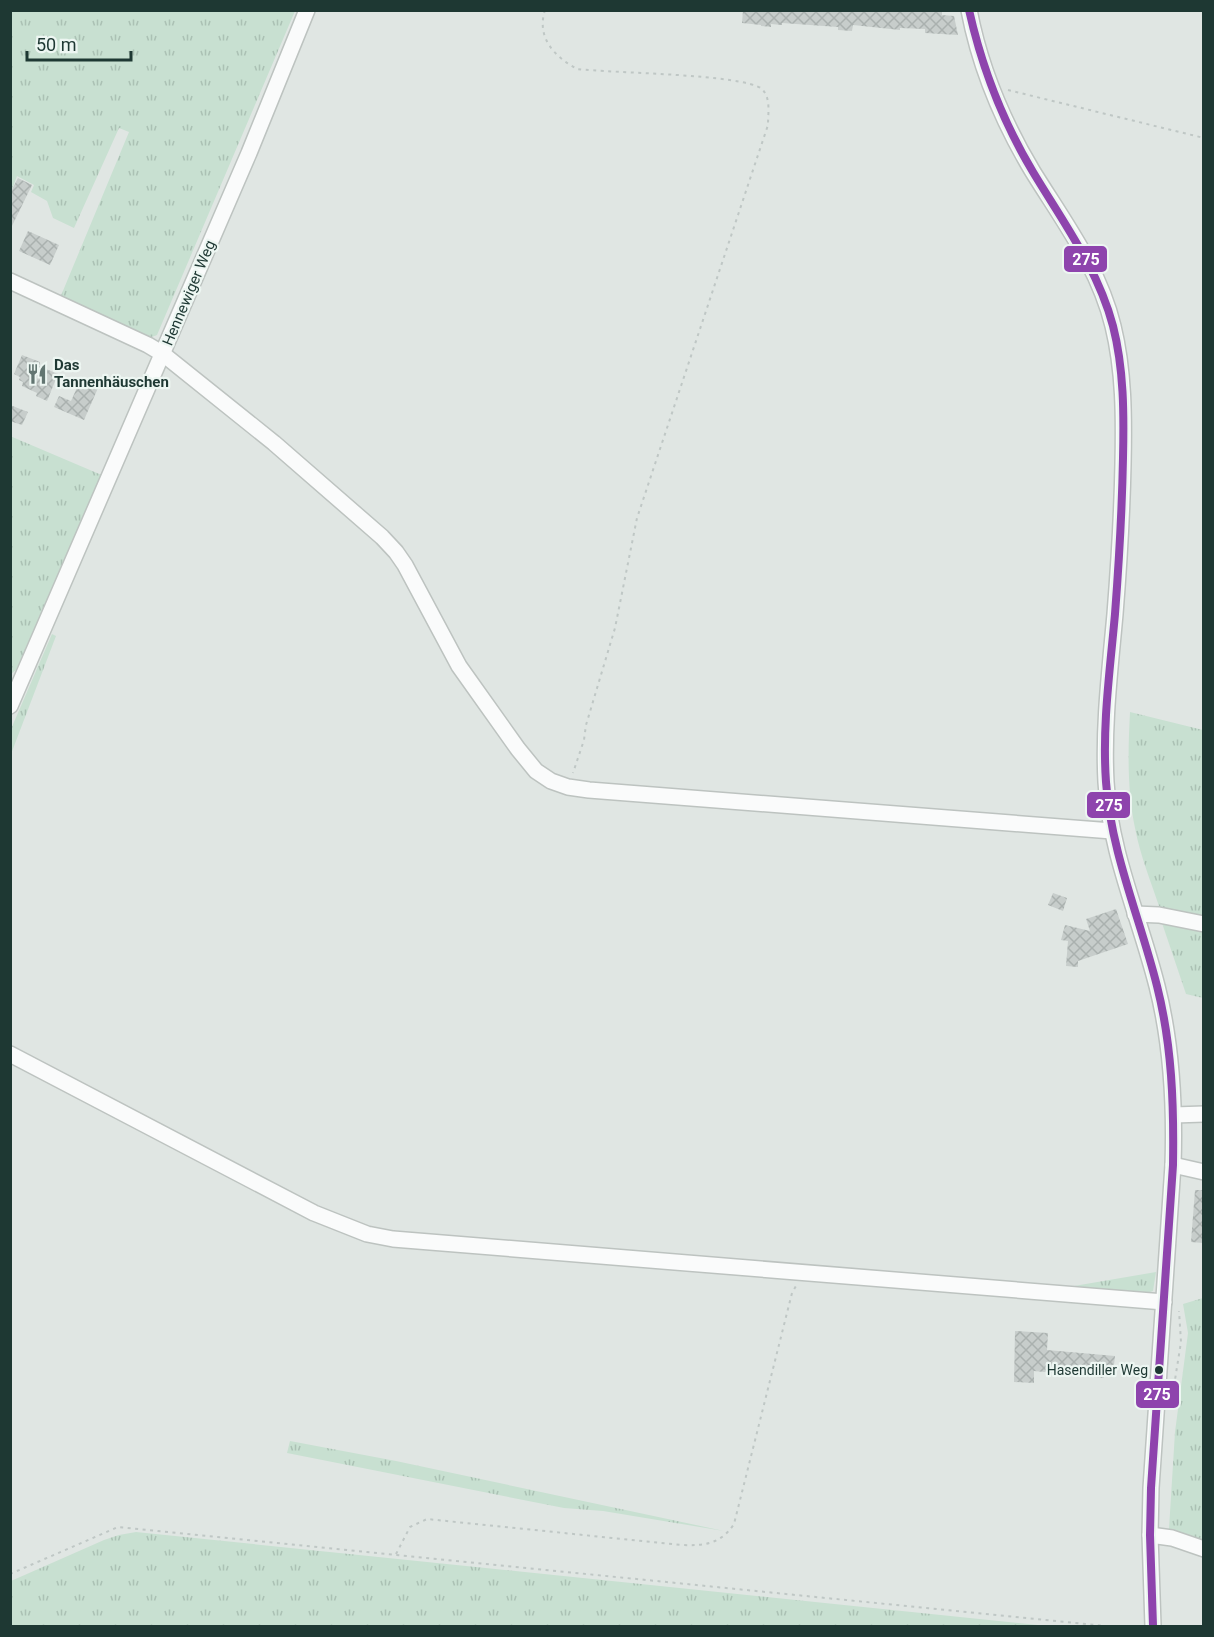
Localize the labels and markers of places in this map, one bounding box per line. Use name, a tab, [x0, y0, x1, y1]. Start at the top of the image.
place label: Das Tannenhäuschen	[54, 356, 169, 391]
restaurant icon: Das Tannenhäuschen	[25, 362, 49, 386]
place label: Hasendiller Weg	[1047, 1362, 1148, 1378]
marker: Hasendiller Weg	[1153, 1364, 1165, 1376]

